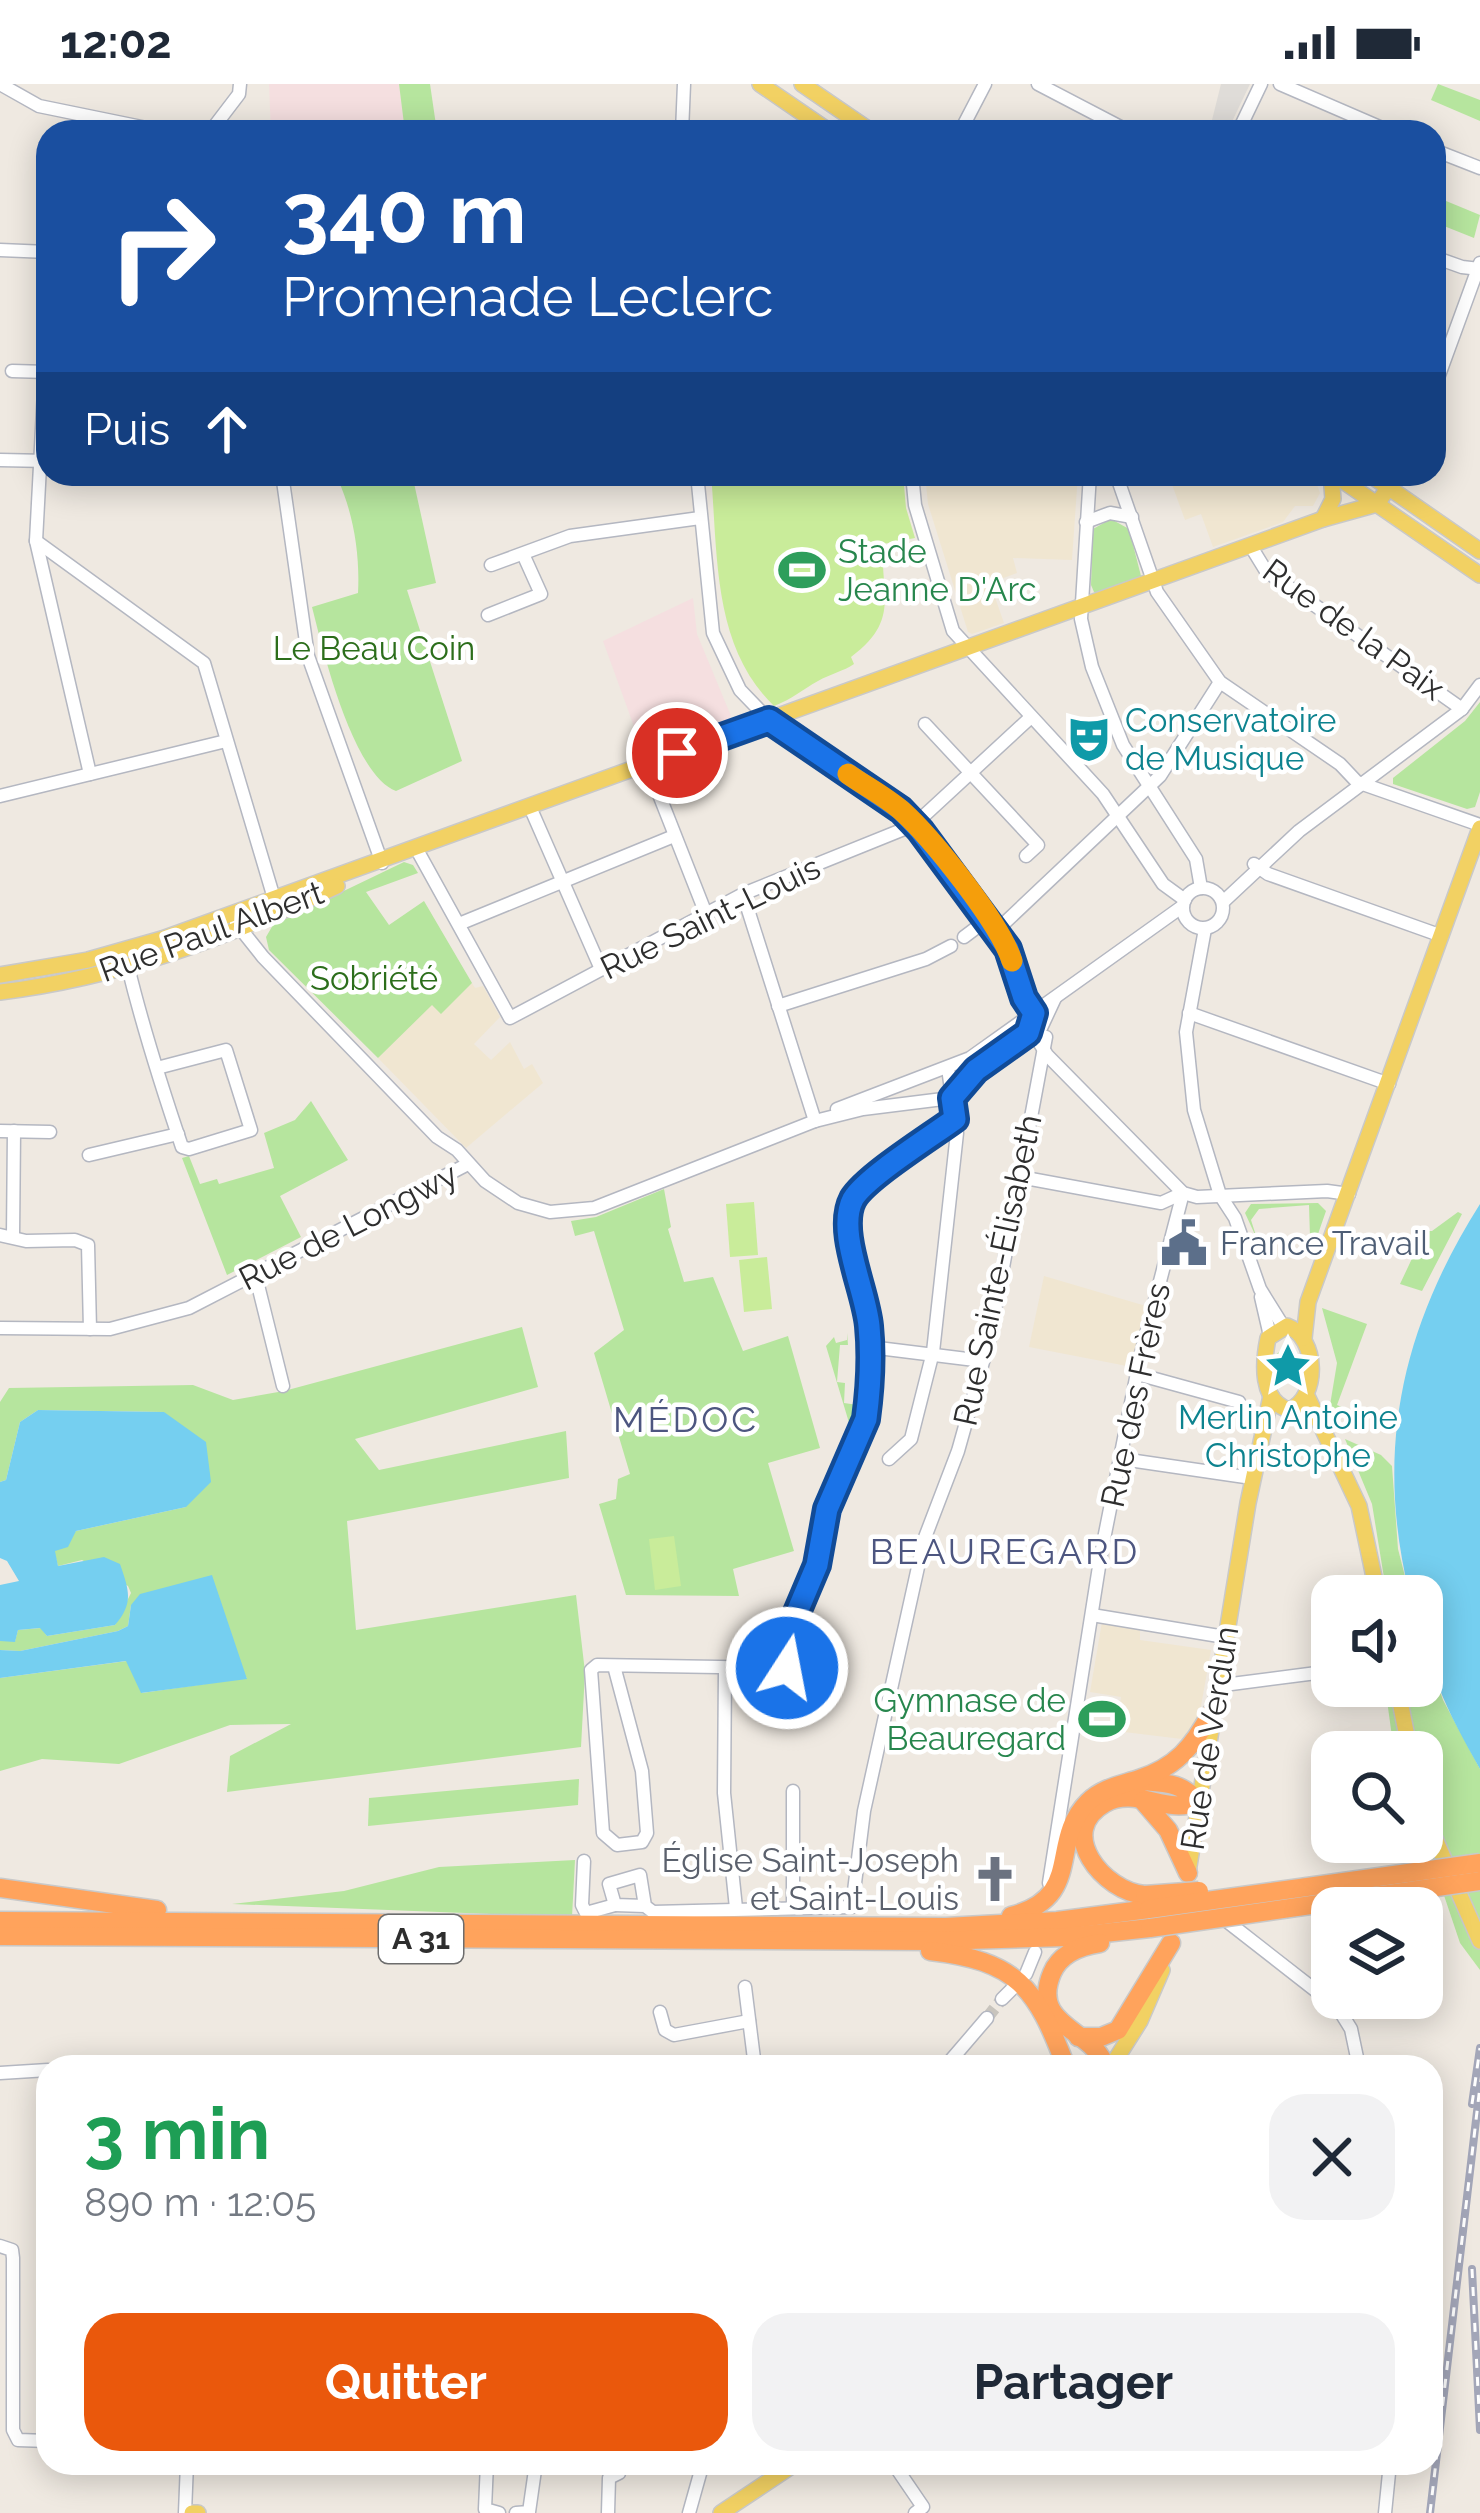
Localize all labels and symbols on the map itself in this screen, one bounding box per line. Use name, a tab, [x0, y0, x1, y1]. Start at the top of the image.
place label: Stade Jeanne D'Arc	[838, 532, 1037, 609]
sports icon: Stade Jeanne D'Arc	[777, 545, 827, 595]
street label: Rue de la Paix	[1255, 551, 1452, 708]
park label: Le Beau Coin	[273, 629, 475, 668]
place label: Conservatoire de Musique	[1125, 701, 1336, 778]
pin	[626, 702, 728, 804]
theatre icon: Conservatoire de Musique	[1064, 714, 1114, 764]
street label: Rue Saint-Louis	[594, 848, 826, 987]
street label: Rue Paul Albert	[94, 873, 329, 990]
park label: Sobriété	[310, 959, 438, 998]
street label: Rue Sainte-Élisabeth	[945, 1111, 1050, 1429]
street label: Rue de Longwy	[233, 1155, 464, 1298]
public building icon: France Travail	[1159, 1218, 1209, 1268]
place label: France Travail	[1220, 1224, 1430, 1263]
street label: Rue des Frères	[1093, 1280, 1178, 1511]
place icon: Merlin Antoine Christophe	[1263, 1341, 1313, 1391]
district label: MÉDOC	[613, 1398, 759, 1440]
place label: Merlin Antoine Christophe	[1178, 1398, 1398, 1475]
district label: BEAUREGARD	[870, 1530, 1140, 1572]
position arrow	[724, 1605, 850, 1731]
street label: Rue de Verdun	[1173, 1623, 1246, 1853]
place label: Gymnase de Beauregard	[874, 1681, 1066, 1758]
sports icon: Gymnase de Beauregard	[1077, 1694, 1127, 1744]
place label: Église Saint-Joseph et Saint-Louis	[662, 1841, 959, 1918]
church icon: Église Saint-Joseph et Saint-Louis	[970, 1854, 1020, 1904]
road number: A 31	[379, 1915, 463, 1963]

